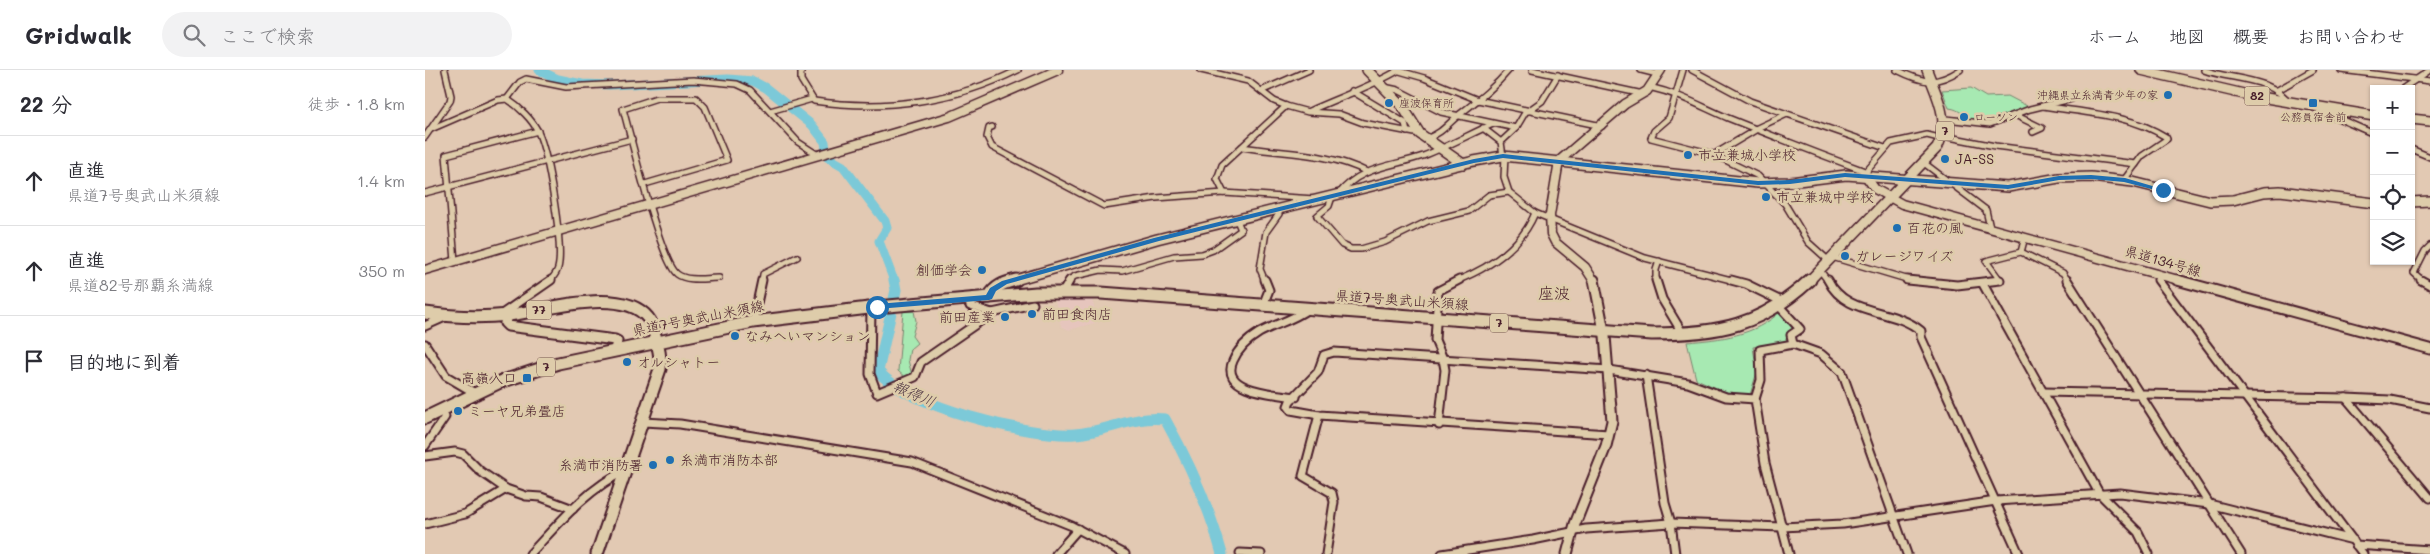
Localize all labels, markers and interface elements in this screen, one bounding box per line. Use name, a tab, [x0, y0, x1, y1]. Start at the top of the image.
search box	[162, 12, 512, 57]
text: Gridwalk	[25, 19, 132, 50]
icon: search	[180, 21, 208, 49]
text: ここで検索	[220, 23, 315, 48]
text: ホーム	[2088, 24, 2141, 48]
text: 地図	[2169, 24, 2205, 48]
text: 概要	[2233, 24, 2269, 48]
text: お問い合わせ	[2297, 24, 2405, 48]
map controls	[2370, 85, 2415, 265]
button: +	[2370, 85, 2415, 130]
road number: 82	[2245, 86, 2269, 106]
place label: 沖縄県立糸満青少年の家	[2037, 87, 2158, 102]
marker: 沖縄県立糸満青少年の家	[2162, 89, 2174, 101]
text: 22 分	[20, 90, 72, 117]
text: 徒歩 · 1.8 km	[308, 93, 405, 114]
place label: 座波保育所	[1399, 95, 1454, 110]
marker: 座波保育所	[1383, 97, 1395, 109]
marker: 公務員宿舎前	[2307, 97, 2319, 109]
place label: ローソン	[1974, 109, 2018, 124]
place label: 公務員宿舎前	[2280, 109, 2346, 124]
marker: ローソン	[1958, 111, 1970, 123]
road number: 7	[1936, 121, 1954, 140]
button: −	[2370, 130, 2415, 175]
place label: 市立兼城小学校	[1698, 145, 1796, 164]
marker: 市立兼城小学校	[1682, 149, 1694, 161]
place label: JA-SS	[1955, 149, 1994, 168]
marker: JA-SS	[1939, 153, 1951, 165]
text: 直進	[67, 157, 105, 182]
icon: ahead	[20, 167, 48, 195]
text: 1.4 km	[357, 170, 405, 191]
button: locate	[2370, 175, 2415, 220]
route end	[2152, 179, 2175, 202]
text: 県道7号奥武山米須線	[67, 184, 220, 205]
place label: 市立兼城中学校	[1776, 187, 1874, 206]
marker: 市立兼城中学校	[1760, 191, 1772, 203]
place label: 百花の風	[1907, 218, 1963, 237]
button: layers	[2370, 220, 2415, 265]
marker: 百花の風	[1891, 222, 1903, 234]
street label: 県道134号線	[2123, 241, 2204, 280]
place label: ガレージワイズ	[1855, 246, 1953, 265]
text: 直進	[67, 247, 105, 272]
marker: ガレージワイズ	[1839, 250, 1851, 262]
icon: ahead	[20, 257, 48, 285]
text: 350 m	[359, 260, 405, 281]
place label: 創価学会	[916, 260, 972, 279]
marker: 創価学会	[976, 264, 988, 276]
text: 県道82号那覇糸満線	[67, 274, 214, 295]
district label: 座波	[1538, 282, 1570, 303]
street label: 県道7号奥武山米須線	[1335, 285, 1469, 314]
street label: 県道7号奥武山米須線	[630, 295, 765, 340]
route start	[866, 296, 889, 319]
road number: 77	[527, 300, 551, 320]
place label: 前田食肉店	[1042, 304, 1112, 323]
place label: 前田産業	[939, 307, 995, 326]
marker: 前田食肉店	[1026, 308, 1038, 320]
marker: 前田産業	[999, 311, 1011, 323]
road number: 7	[1490, 314, 1508, 332]
place label: なみへいマンション	[745, 326, 870, 345]
marker: なみへいマンション	[729, 330, 741, 342]
icon: arrive	[20, 347, 48, 375]
text: 目的地に到着	[67, 349, 181, 374]
place label: オルシャトー	[637, 352, 720, 371]
marker: オルシャトー	[621, 356, 633, 368]
road number: 7	[537, 358, 555, 376]
place label: 高嶺入口	[461, 368, 517, 387]
marker: 高嶺入口	[521, 372, 533, 384]
water label: 報得川	[890, 375, 939, 411]
place label: ミーヤ兄弟畳店	[468, 401, 566, 420]
marker: ミーヤ兄弟畳店	[452, 405, 464, 417]
place label: 糸満市消防本部	[680, 450, 778, 469]
marker: 糸満市消防本部	[664, 454, 676, 466]
place label: 糸満市消防署	[559, 455, 643, 474]
marker: 糸満市消防署	[647, 459, 659, 471]

